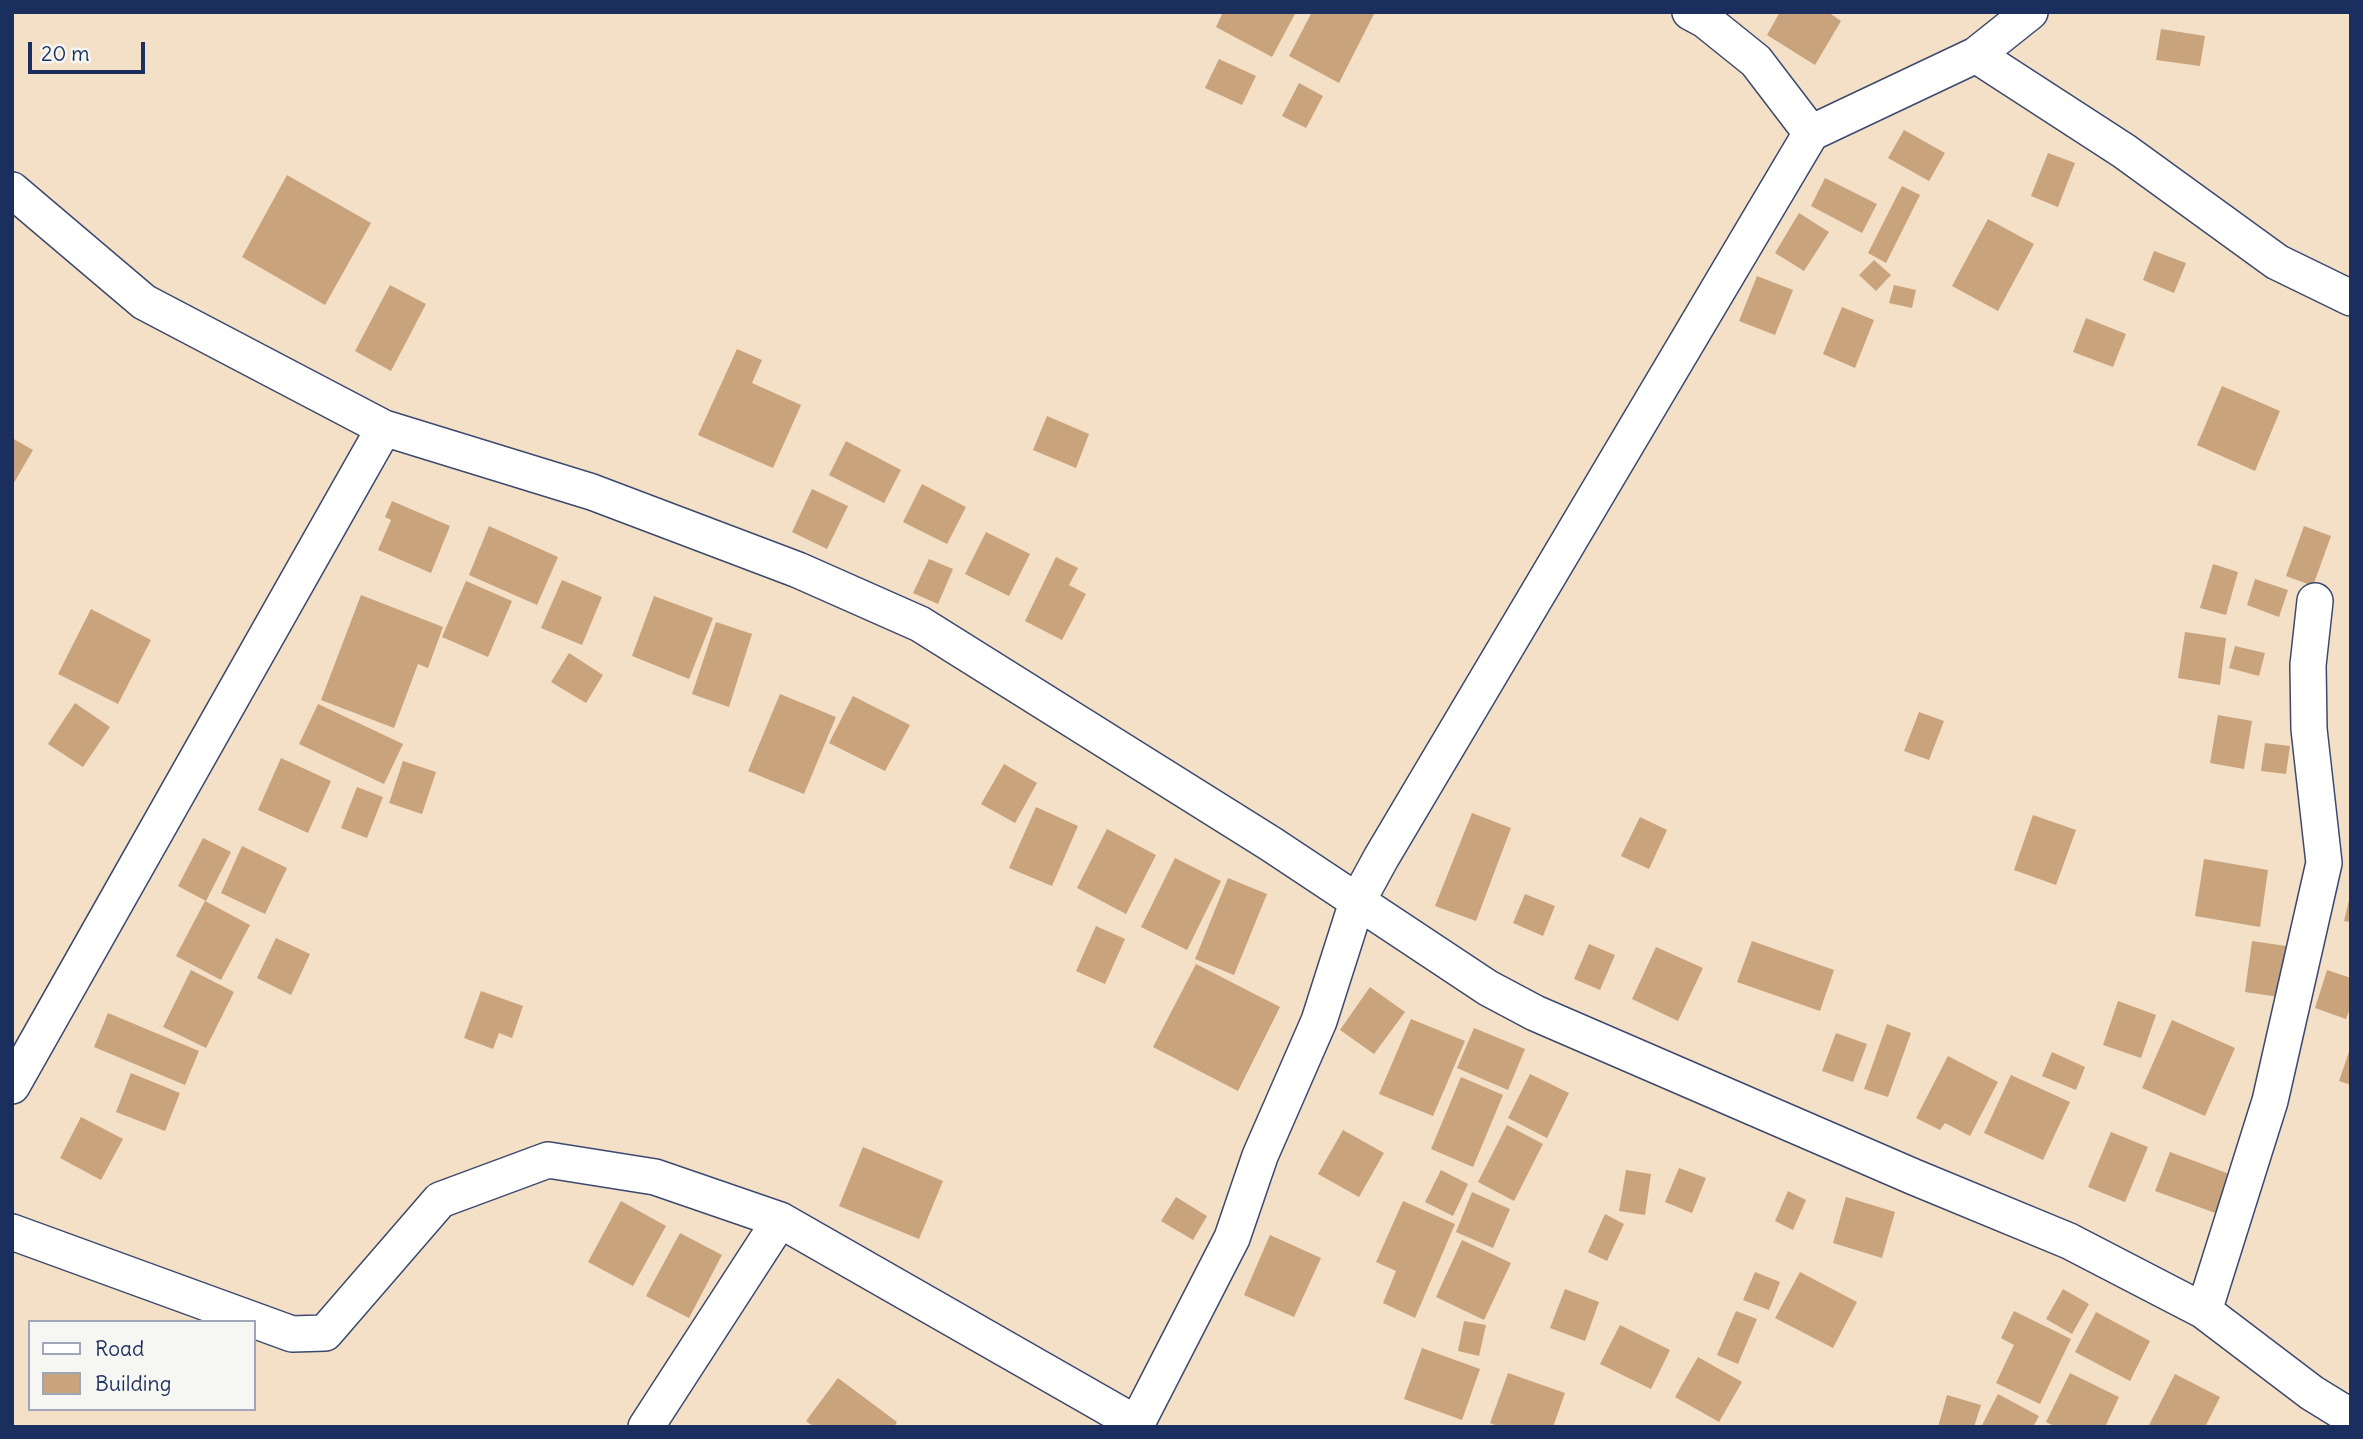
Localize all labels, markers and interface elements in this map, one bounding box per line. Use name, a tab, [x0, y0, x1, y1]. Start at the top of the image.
scale bar	[32, 28, 149, 72]
text: 20 m	[41, 40, 90, 67]
legend	[28, 1320, 256, 1411]
text: Road	[95, 1335, 144, 1362]
text: Building	[95, 1370, 171, 1397]

